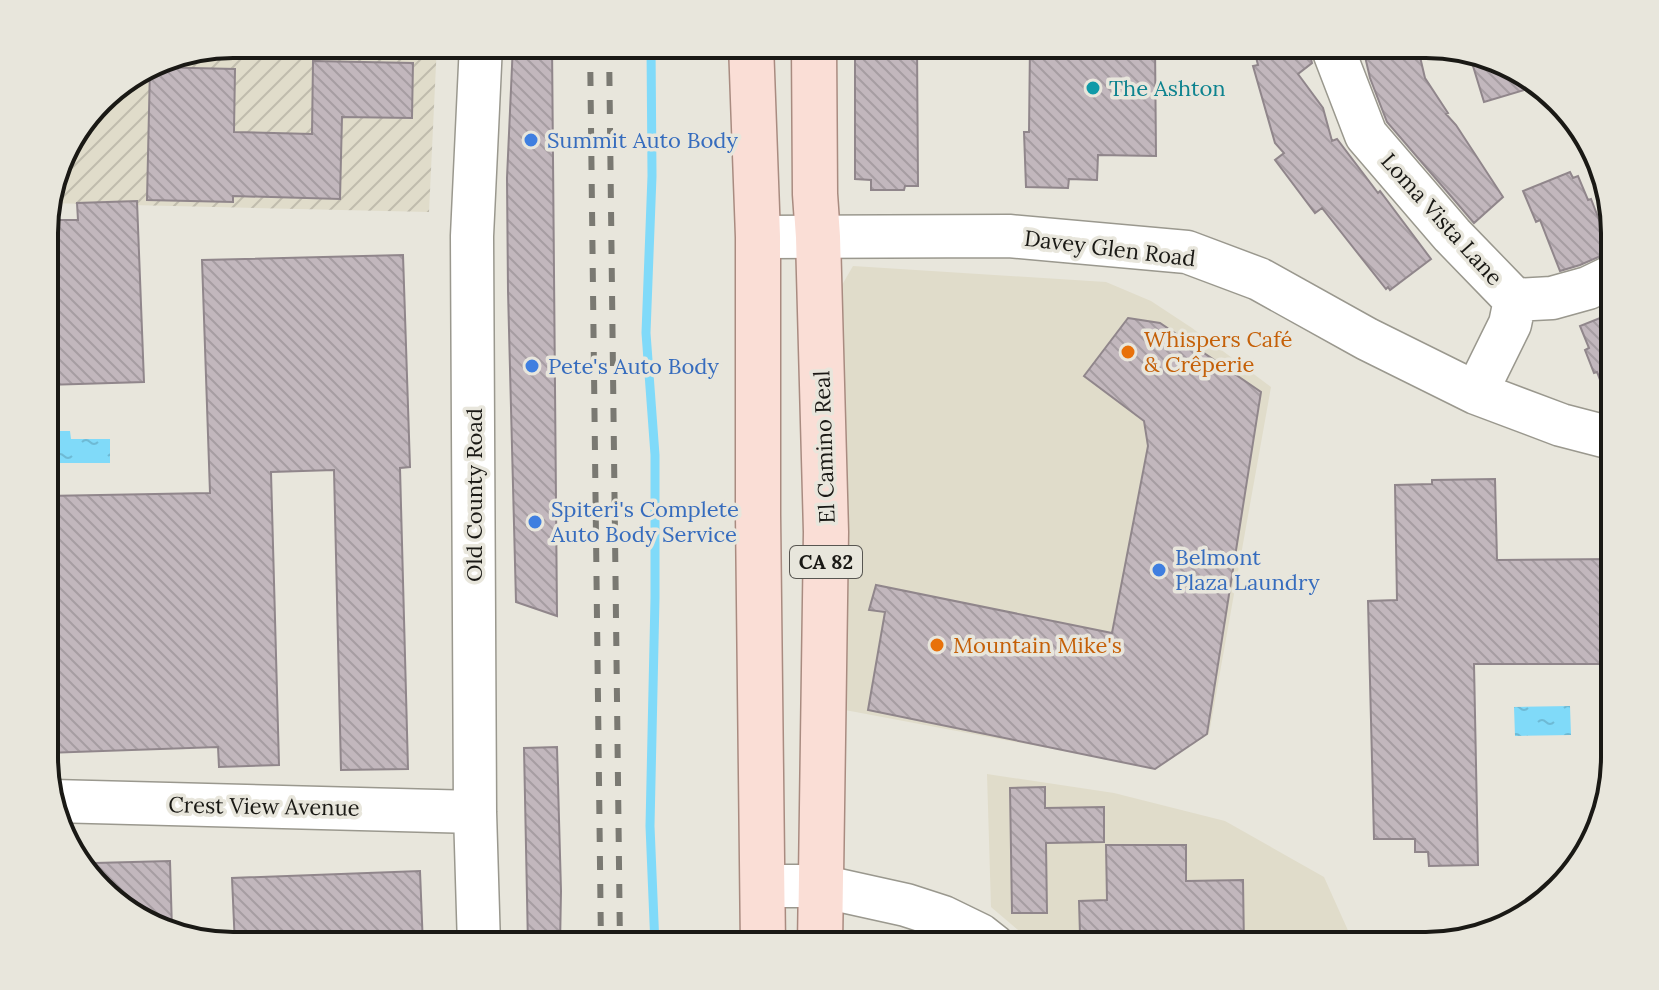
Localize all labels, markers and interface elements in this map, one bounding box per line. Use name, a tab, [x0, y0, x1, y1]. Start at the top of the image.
place label: The Ashton	[1109, 74, 1226, 102]
marker: The Ashton	[1084, 79, 1102, 97]
place label: Summit Auto Body	[547, 126, 738, 154]
marker: Summit Auto Body	[522, 131, 540, 149]
street label: Loma Vista Lane	[1375, 147, 1509, 291]
street label: Davey Glen Road	[1023, 224, 1197, 272]
place label: Whispers Café & Crêperie	[1144, 325, 1293, 378]
marker: Whispers Café & Crêperie	[1119, 343, 1137, 361]
place label: Pete's Auto Body	[548, 352, 719, 380]
marker: Pete's Auto Body	[523, 357, 541, 375]
street label: El Camino Real	[807, 370, 841, 524]
street label: Old County Road	[460, 408, 488, 582]
place label: Spiteri's Complete Auto Body Service	[550, 495, 739, 548]
marker: Spiteri's Complete Auto Body Service	[526, 513, 544, 531]
place label: Belmont Plaza Laundry	[1175, 543, 1320, 596]
road number: CA 82	[790, 546, 862, 578]
marker: Belmont Plaza Laundry	[1150, 561, 1168, 579]
place label: Mountain Mike's	[953, 631, 1122, 659]
marker: Mountain Mike's	[928, 636, 946, 654]
street label: Crest View Avenue	[168, 790, 360, 822]

